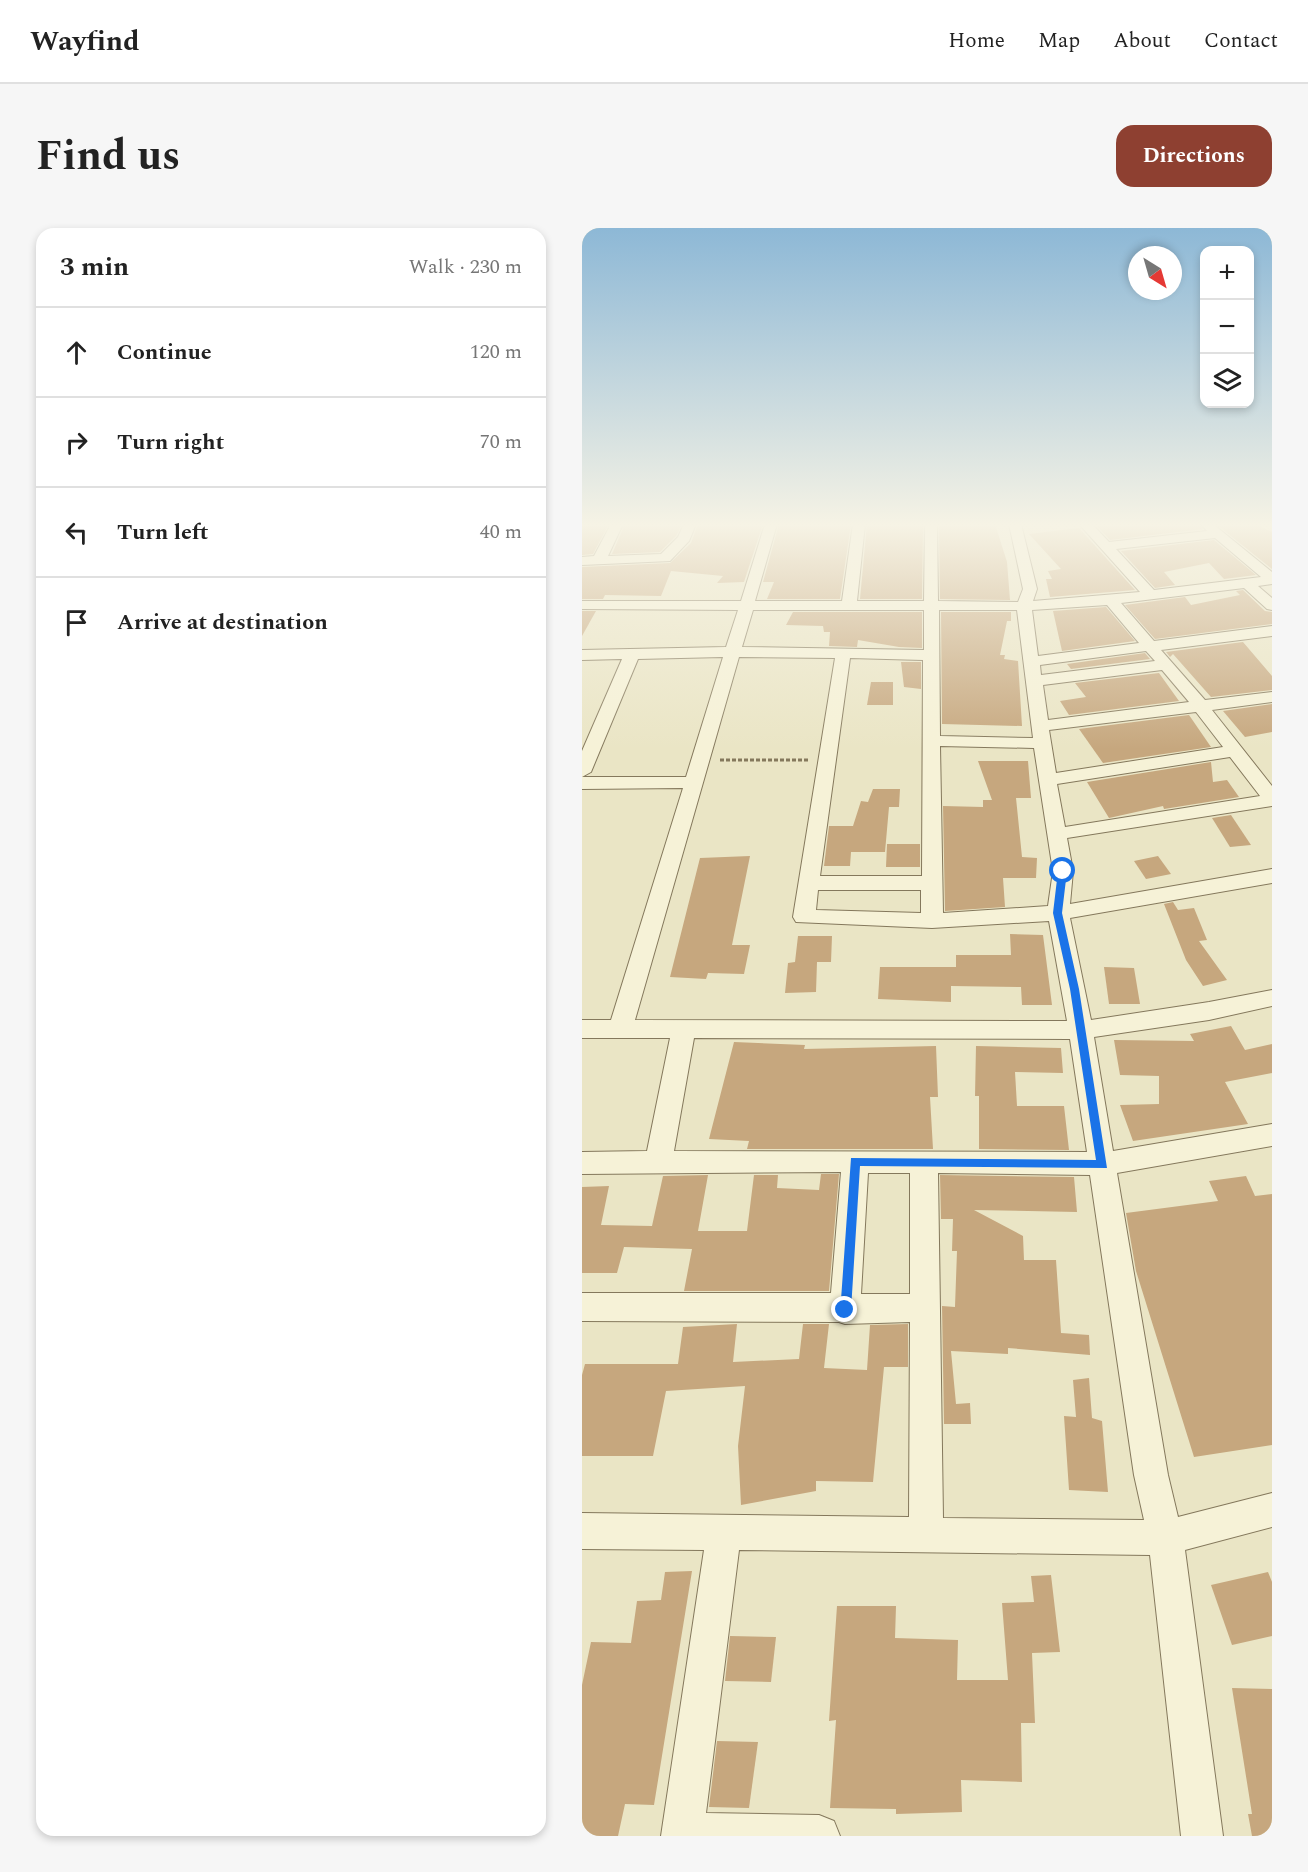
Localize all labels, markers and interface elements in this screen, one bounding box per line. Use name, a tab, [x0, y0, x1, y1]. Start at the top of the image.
text: Wayfind	[30, 20, 139, 63]
text: Home	[948, 25, 1005, 57]
text: Map	[1038, 25, 1080, 57]
text: About	[1113, 25, 1171, 57]
text: Contact	[1204, 25, 1278, 57]
text: Find us	[36, 125, 180, 188]
button: Directions	[1116, 125, 1272, 187]
north arrow	[1128, 246, 1182, 300]
map controls	[1200, 246, 1254, 408]
button: +	[1200, 246, 1254, 300]
text: 3 min	[60, 247, 129, 287]
text: Walk · 230 m	[409, 252, 522, 282]
button: −	[1200, 300, 1254, 354]
icon: ahead	[60, 336, 93, 369]
text: Continue	[117, 336, 212, 369]
text: 120 m	[470, 337, 522, 367]
button: layers	[1200, 354, 1254, 408]
icon: right	[60, 426, 93, 459]
text: Turn right	[117, 426, 224, 459]
text: 70 m	[480, 427, 522, 457]
icon: left	[60, 516, 93, 549]
text: Turn left	[117, 516, 209, 549]
text: 40 m	[480, 517, 522, 547]
icon: arrive	[60, 606, 93, 639]
text: Arrive at destination	[117, 606, 328, 639]
route start	[1049, 857, 1075, 883]
route end	[831, 1296, 857, 1322]

